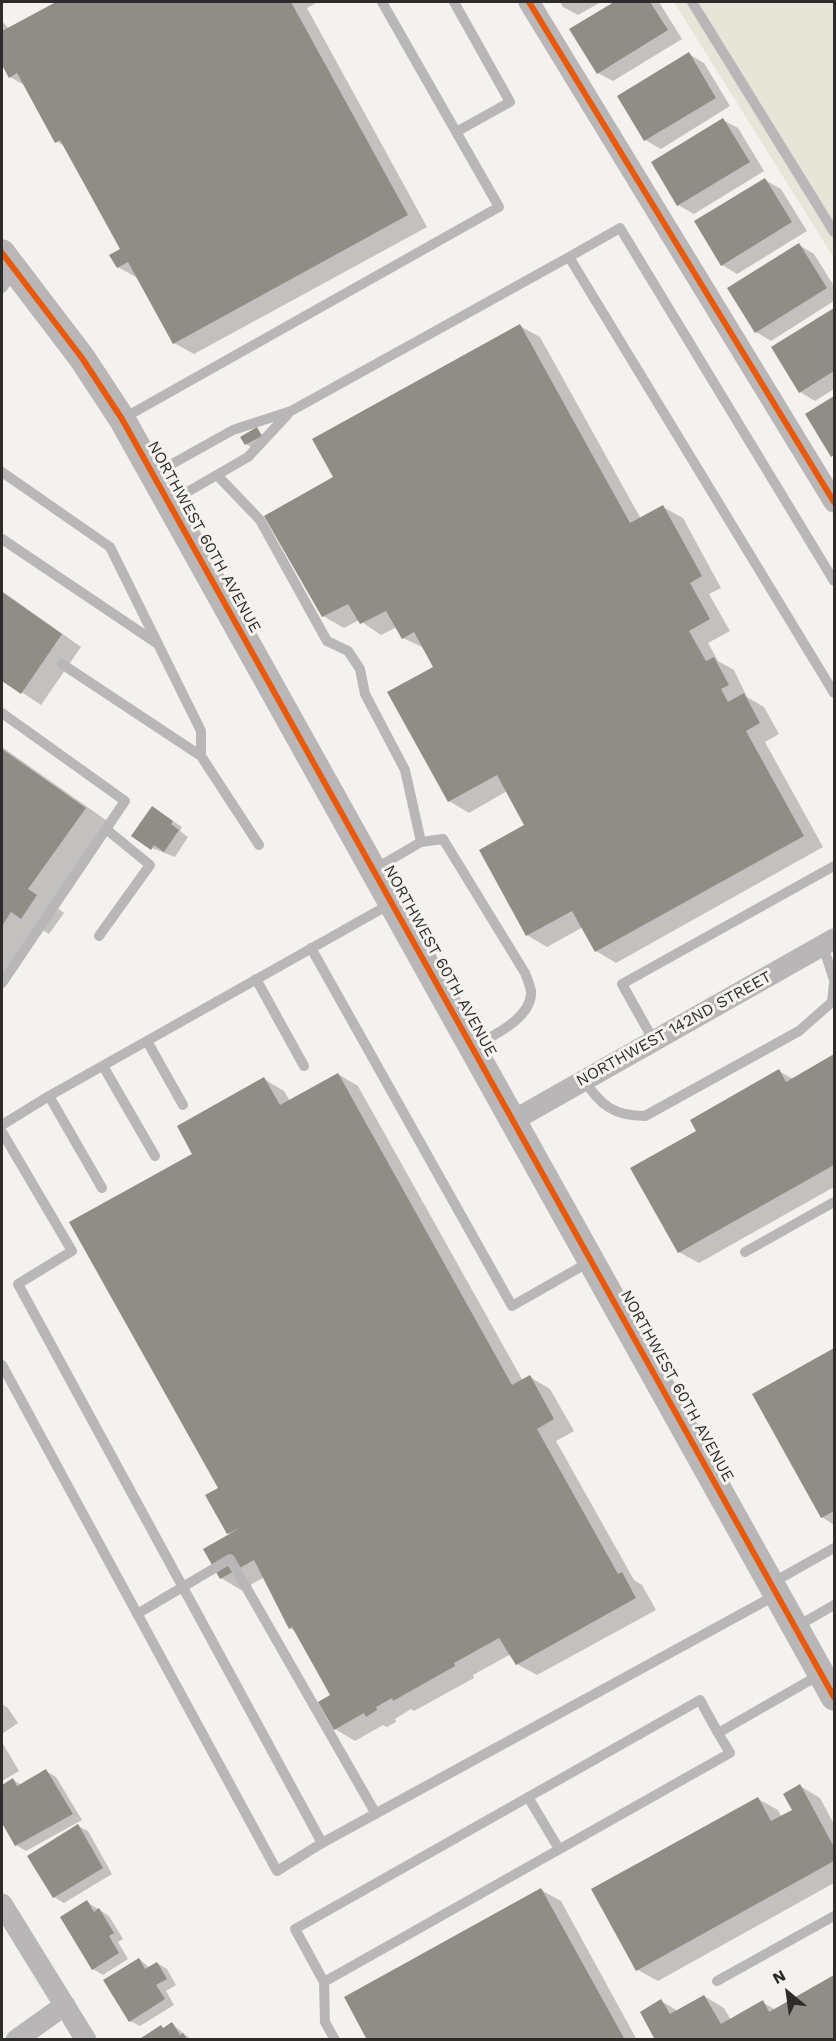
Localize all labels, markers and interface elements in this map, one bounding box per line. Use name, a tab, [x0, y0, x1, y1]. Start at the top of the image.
street label: NORTHWEST 60TH AVENUE	[143, 438, 265, 636]
street label: NORTHWEST 60TH AVENUE	[379, 862, 501, 1060]
street label: NORTHWEST 142ND STREET	[573, 967, 775, 1091]
street label: NORTHWEST 60TH AVENUE	[616, 1287, 738, 1485]
north arrow	[758, 1963, 818, 2023]
text: N	[769, 1966, 789, 1988]

